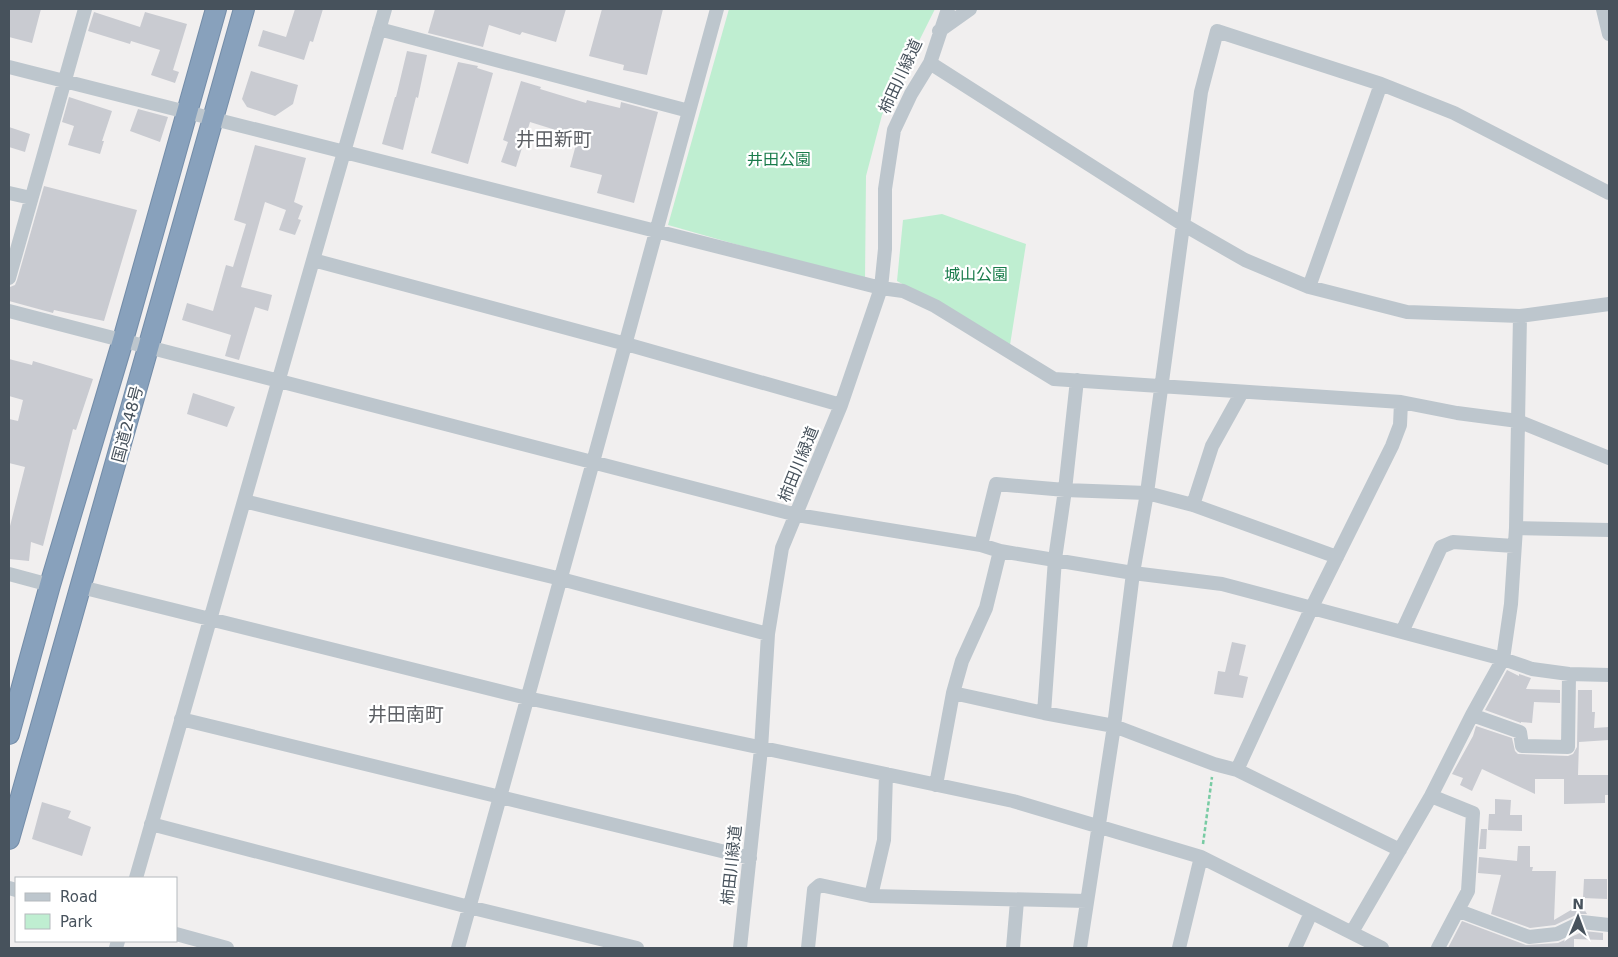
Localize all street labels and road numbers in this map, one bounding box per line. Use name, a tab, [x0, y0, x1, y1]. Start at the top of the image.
street label: 柿田川緑道	[875, 36, 926, 116]
street label: 国道248号	[108, 384, 147, 465]
street label: 柿田川緑道	[775, 424, 822, 505]
street label: 柿田川緑道	[718, 824, 745, 906]

